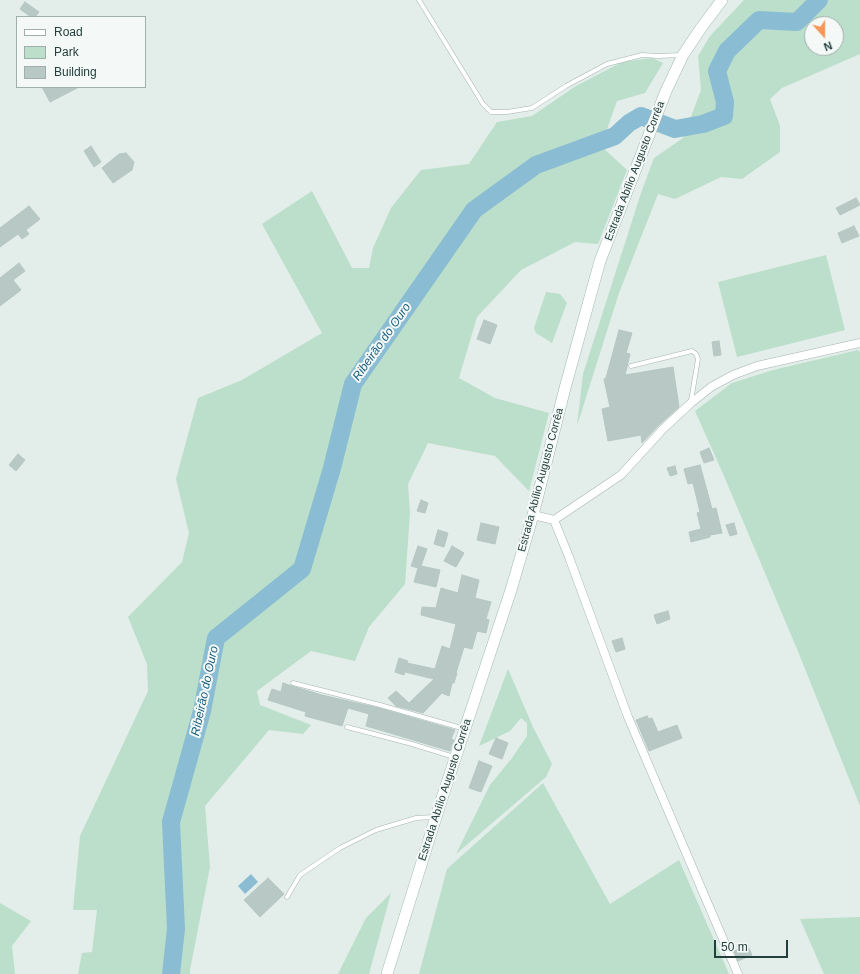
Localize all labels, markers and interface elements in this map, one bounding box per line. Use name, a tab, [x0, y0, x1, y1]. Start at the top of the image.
legend	[16, 16, 146, 88]
north arrow	[804, 16, 844, 56]
text: Road	[54, 25, 83, 39]
text: N	[822, 39, 834, 53]
text: Park	[54, 45, 79, 59]
text: Building	[54, 65, 97, 79]
street label: Estrada Abílio Augusto Corrêa	[602, 99, 668, 243]
water label: Ribeirão do Ouro	[350, 300, 414, 384]
street label: Estrada Abílio Augusto Corrêa	[515, 407, 567, 553]
water label: Ribeirão do Ouro	[188, 645, 222, 737]
street label: Estrada Abílio Augusto Corrêa	[416, 717, 474, 863]
scale bar	[716, 932, 790, 958]
text: 50 m	[721, 940, 748, 954]

